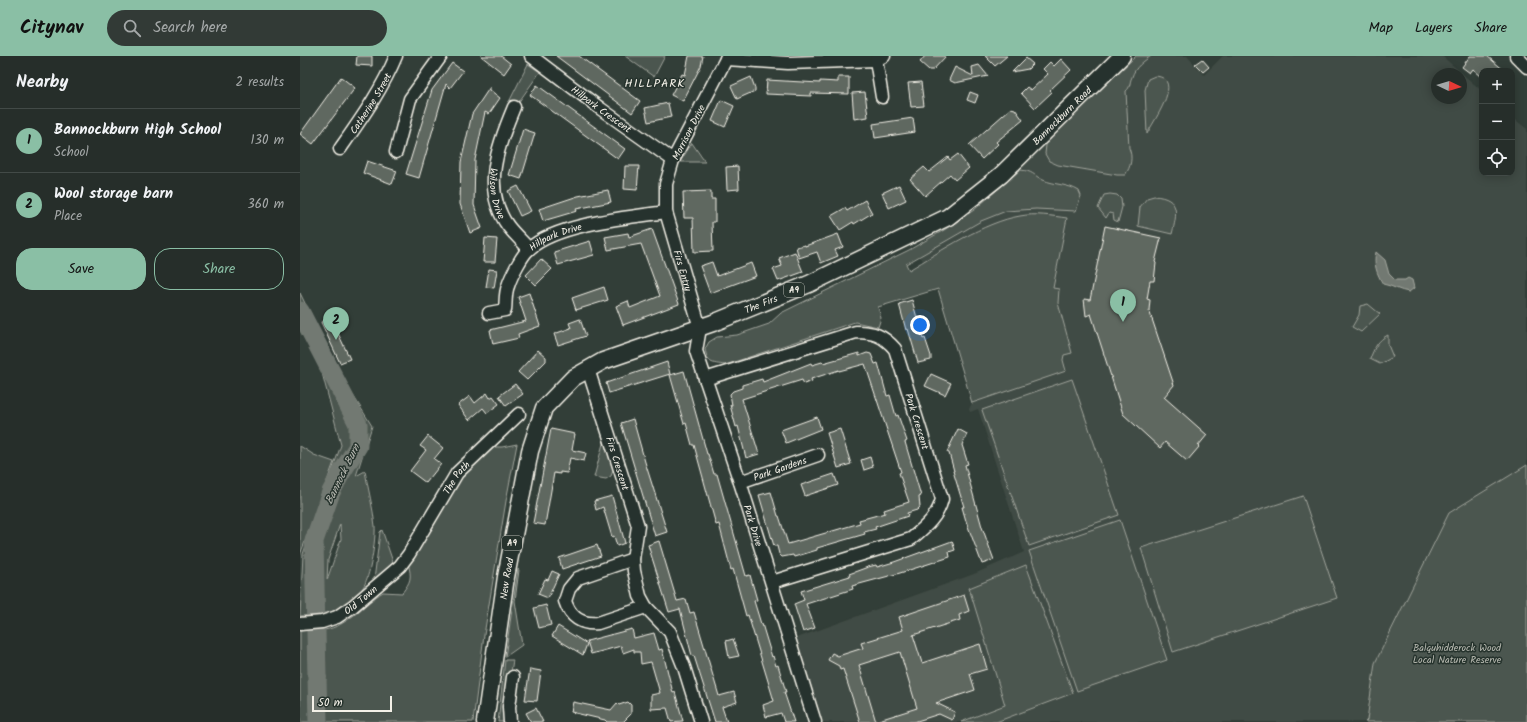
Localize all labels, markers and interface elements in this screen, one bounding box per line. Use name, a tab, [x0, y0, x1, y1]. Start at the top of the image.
search box	[107, 10, 387, 46]
text: Citynav	[20, 13, 83, 43]
text: Search here	[153, 16, 227, 40]
icon: search	[121, 17, 143, 39]
text: Map	[1369, 17, 1393, 39]
text: Layers	[1415, 17, 1453, 39]
text: Share	[1475, 17, 1507, 39]
north arrow	[1431, 68, 1467, 104]
map controls	[1479, 68, 1515, 176]
button: +	[1479, 68, 1515, 104]
text: Nearby	[16, 69, 68, 96]
street label: Catherine Street	[346, 70, 396, 137]
text: 2 results	[236, 72, 284, 93]
district label: HILLPARK	[625, 74, 685, 93]
street label: Hillpark Crescent	[567, 82, 635, 137]
street label: Bannockburn Road	[1029, 82, 1096, 149]
street label: Morrison Drive	[668, 101, 710, 163]
button: −	[1479, 104, 1515, 140]
text: Bannockburn High School	[54, 118, 221, 142]
text: 1	[27, 130, 31, 151]
text: 130 m	[250, 130, 284, 151]
button: locate	[1479, 140, 1515, 176]
text: School	[54, 142, 89, 163]
street label: Wilson Drive	[485, 167, 509, 223]
text: Wool storage barn	[54, 182, 173, 206]
text: 2	[25, 194, 33, 215]
text: 360 m	[247, 194, 284, 215]
text: Place	[54, 206, 82, 227]
street label: Hillpark Drive	[526, 219, 584, 255]
button: Save	[16, 248, 146, 290]
button: Share	[154, 248, 284, 290]
street label: Firs Entry	[669, 248, 696, 293]
road number: A9	[784, 283, 804, 297]
pin: 1	[1110, 289, 1136, 322]
street label: The Firs	[742, 290, 781, 318]
pin: 2	[323, 307, 349, 340]
your location	[910, 315, 930, 335]
street label: Park Crescent	[900, 391, 933, 452]
street label: Firs Crescent	[601, 435, 633, 493]
water label: Bannock Burn	[321, 440, 366, 508]
street label: Park Gardens	[751, 452, 810, 486]
street label: The Path	[439, 457, 474, 498]
street label: Park Drive	[739, 503, 767, 549]
road number: A9	[502, 536, 522, 550]
street label: New Road	[496, 556, 519, 601]
street label: Old Town	[341, 582, 381, 619]
park label: Balquhidderock Wood Local Nature Reserve	[1413, 640, 1502, 668]
scale bar	[312, 694, 392, 713]
text: 50 m	[318, 694, 343, 712]

